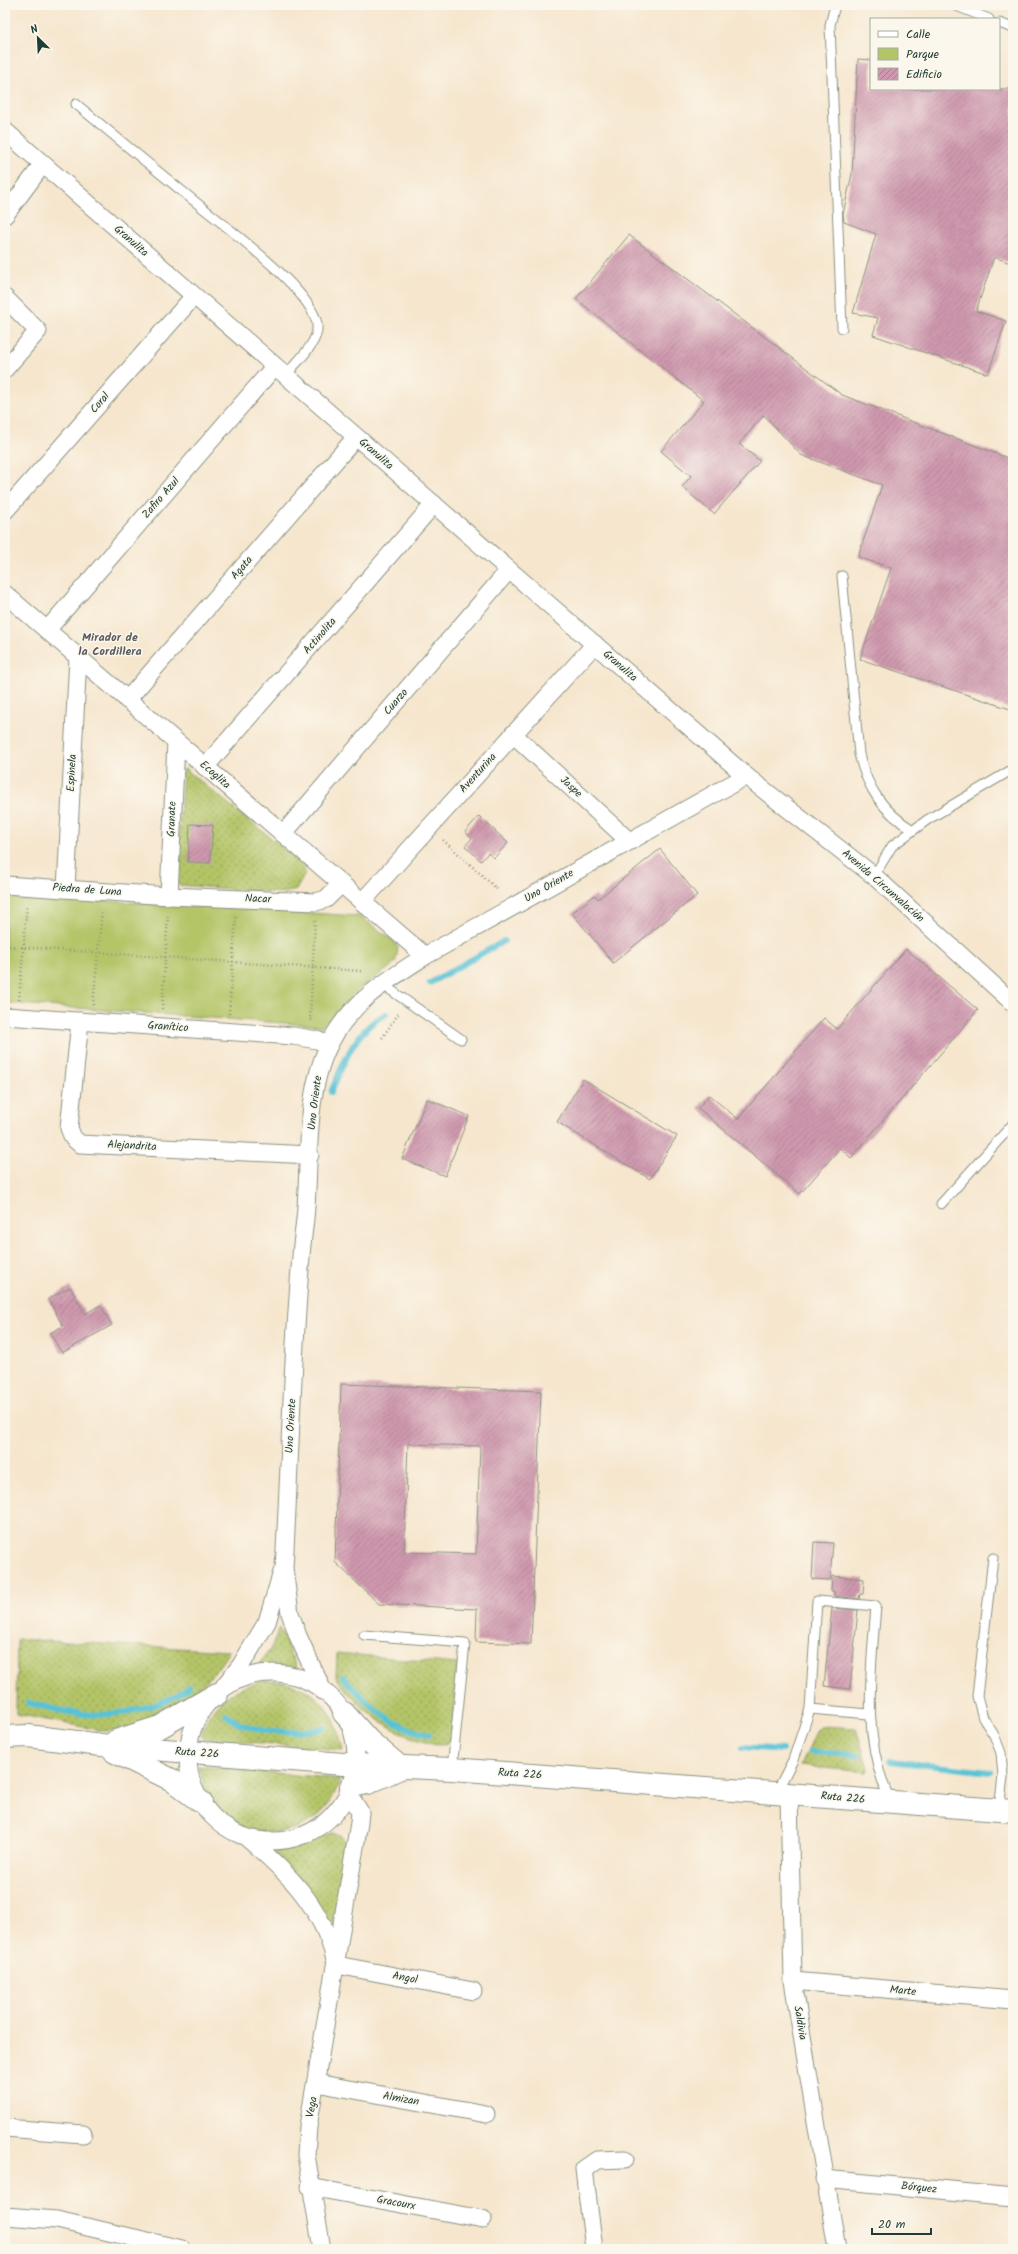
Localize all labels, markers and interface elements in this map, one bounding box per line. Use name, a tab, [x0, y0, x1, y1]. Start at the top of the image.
north arrow	[18, 18, 58, 58]
legend	[870, 18, 1000, 90]
text: N	[28, 20, 41, 39]
text: Calle	[906, 25, 931, 44]
text: Parque	[906, 45, 940, 64]
text: Edificio	[906, 65, 942, 84]
street label: Granulita	[109, 221, 153, 261]
street label: Coral	[86, 388, 115, 418]
street label: Granulita	[354, 434, 398, 474]
street label: Zafiro Azul	[138, 473, 185, 523]
street label: Agata	[227, 552, 257, 584]
street label: Actinolita	[299, 613, 341, 659]
district label: Mirador de la Cordillera	[78, 628, 142, 661]
street label: Granulita	[598, 646, 642, 686]
street label: Cuarzo	[379, 685, 413, 719]
street label: Aventurina	[455, 749, 501, 797]
street label: Espinela	[62, 754, 82, 792]
street label: Ecoglita	[195, 756, 235, 794]
street label: Jaspe	[556, 772, 586, 802]
street label: Granate	[162, 801, 182, 837]
street label: Avenida Circunvalación	[838, 845, 929, 927]
street label: Uno Oriente	[521, 864, 577, 908]
street label: Piedra de Luna	[52, 879, 122, 901]
street label: Nacar	[245, 890, 273, 909]
street label: Granítico	[147, 1017, 189, 1037]
street label: Uno Oriente	[303, 1075, 327, 1131]
street label: Alejandrita	[107, 1136, 157, 1156]
street label: Uno Oriente	[281, 1398, 301, 1454]
street label: Ruta 226	[174, 1742, 220, 1764]
street label: Ruta 226	[497, 1763, 543, 1785]
street label: Ruta 226	[820, 1787, 866, 1809]
street label: Angol	[391, 1967, 420, 1989]
street label: Marte	[889, 1981, 917, 2001]
street label: Saldivia	[788, 2005, 812, 2041]
street label: Almizan	[381, 2087, 421, 2111]
street label: Vega	[301, 2095, 323, 2119]
street label: Bórquez	[900, 2177, 938, 2199]
street label: Gracourx	[375, 2190, 417, 2216]
scale bar	[872, 2210, 931, 2236]
text: 20 m	[878, 2215, 906, 2234]

